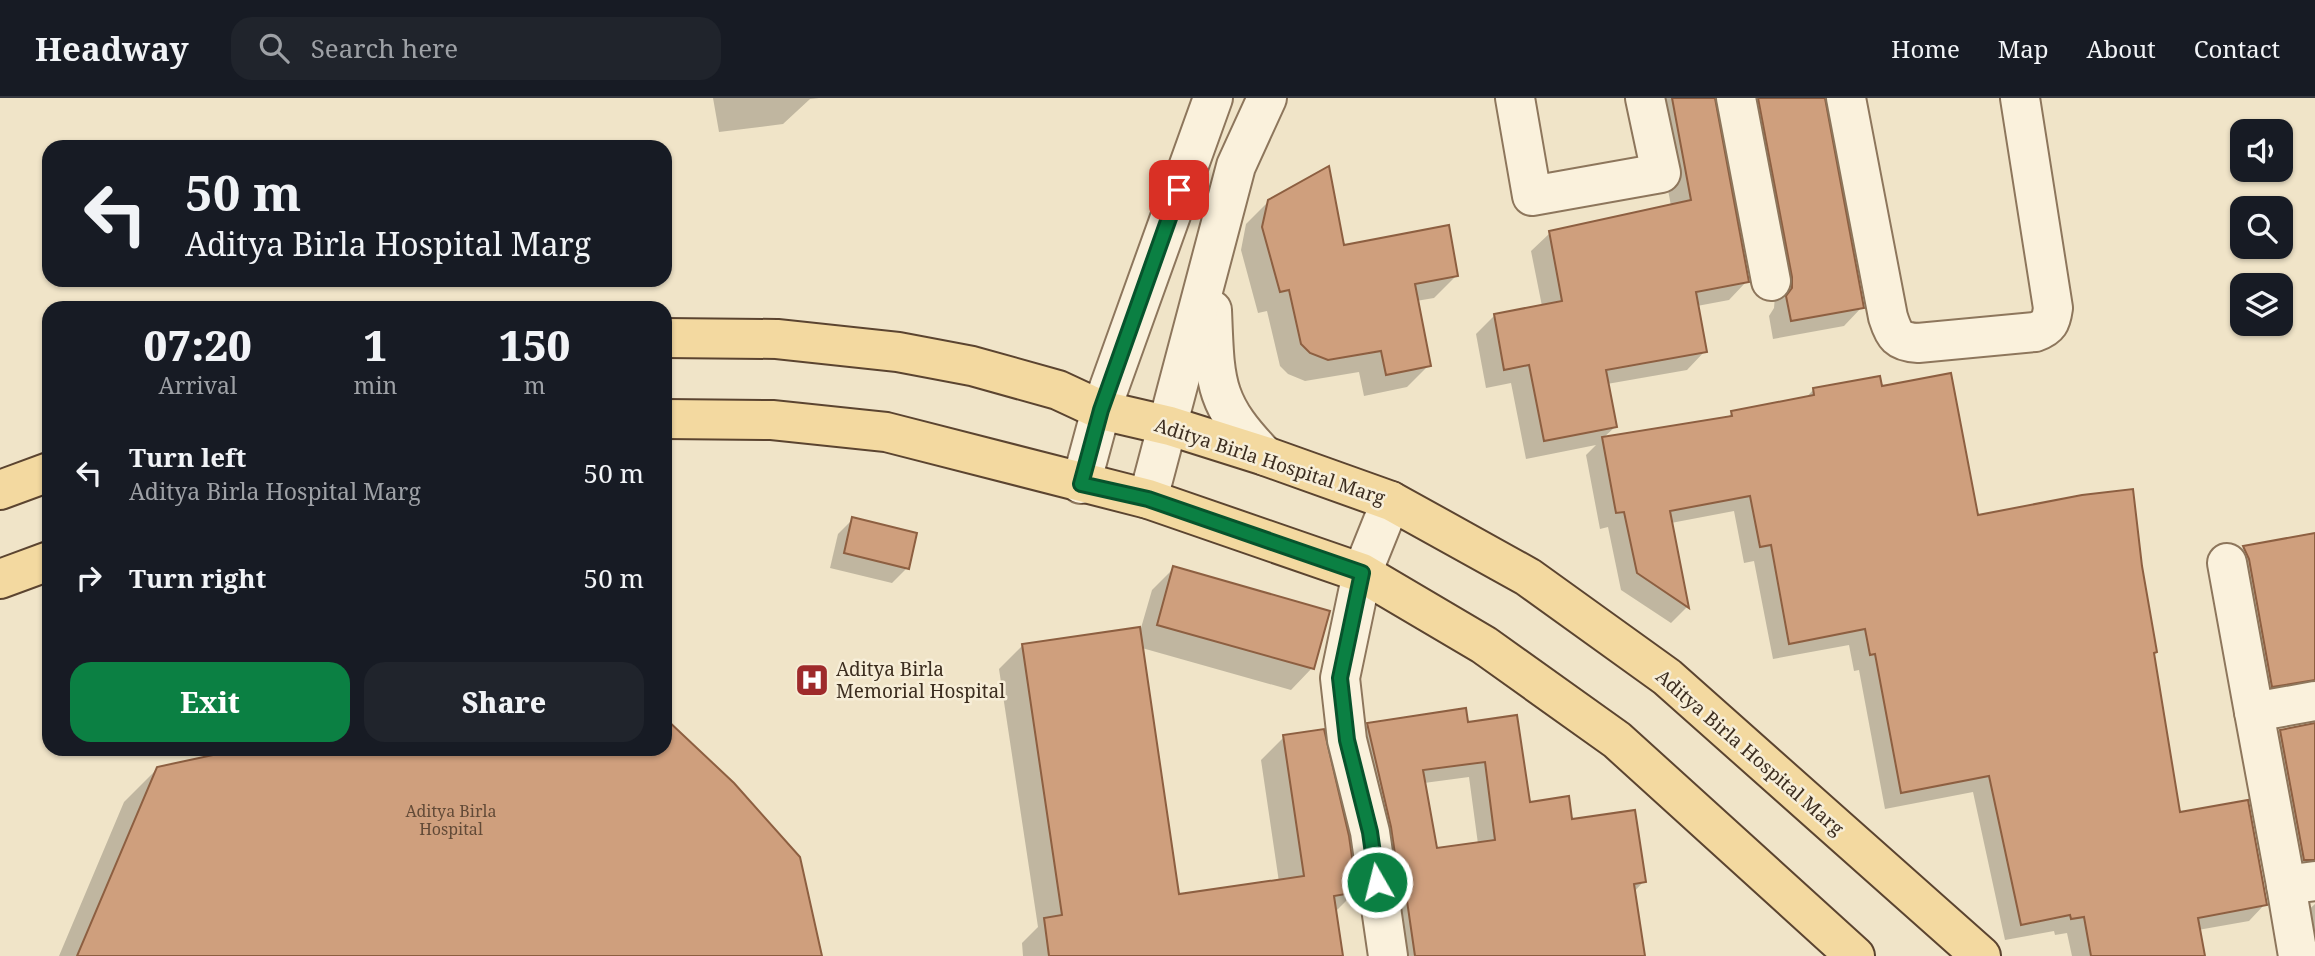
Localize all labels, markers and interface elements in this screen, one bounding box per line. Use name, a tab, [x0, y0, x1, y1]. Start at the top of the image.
search box	[231, 17, 721, 80]
text: Headway	[35, 26, 189, 71]
icon: search	[255, 29, 293, 67]
text: Search here	[311, 30, 458, 66]
text: Home	[1891, 32, 1960, 65]
text: Map	[1998, 32, 2049, 65]
text: About	[2087, 32, 2156, 65]
text: Contact	[2194, 32, 2280, 65]
map controls	[2230, 119, 2293, 336]
button: sound	[2230, 119, 2293, 182]
text: 50 m	[185, 159, 301, 225]
pin	[1149, 160, 1209, 220]
icon: left	[70, 168, 161, 259]
icon: arrive	[1160, 171, 1198, 209]
button: search	[2230, 196, 2293, 259]
text: Aditya Birla Hospital Marg	[185, 222, 591, 265]
button: layers	[2230, 273, 2293, 336]
text: 07:20	[144, 316, 252, 373]
text: 1	[364, 316, 387, 373]
text: 150	[499, 316, 570, 373]
text: Arrival	[158, 369, 237, 401]
text: min	[353, 369, 397, 401]
text: m	[524, 369, 546, 401]
street label: Aditya Birla Hospital Marg	[1151, 411, 1389, 511]
text: Turn left	[129, 439, 246, 475]
icon: left	[70, 454, 108, 492]
text: 50 m	[584, 455, 644, 491]
text: Aditya Birla Hospital Marg	[129, 475, 421, 507]
icon: right	[70, 559, 108, 597]
text: Turn right	[129, 560, 266, 596]
text: 50 m	[584, 560, 644, 596]
place label: Aditya Birla Memorial Hospital	[836, 656, 1005, 704]
hospital icon: Aditya Birla Memorial Hospital	[793, 661, 831, 699]
button: Exit	[70, 662, 350, 742]
button: Share	[364, 662, 644, 742]
street label: Aditya Birla Hospital Marg	[1651, 663, 1849, 841]
house number: Aditya Birla Hospital	[406, 800, 496, 840]
position arrow	[1340, 845, 1414, 919]

